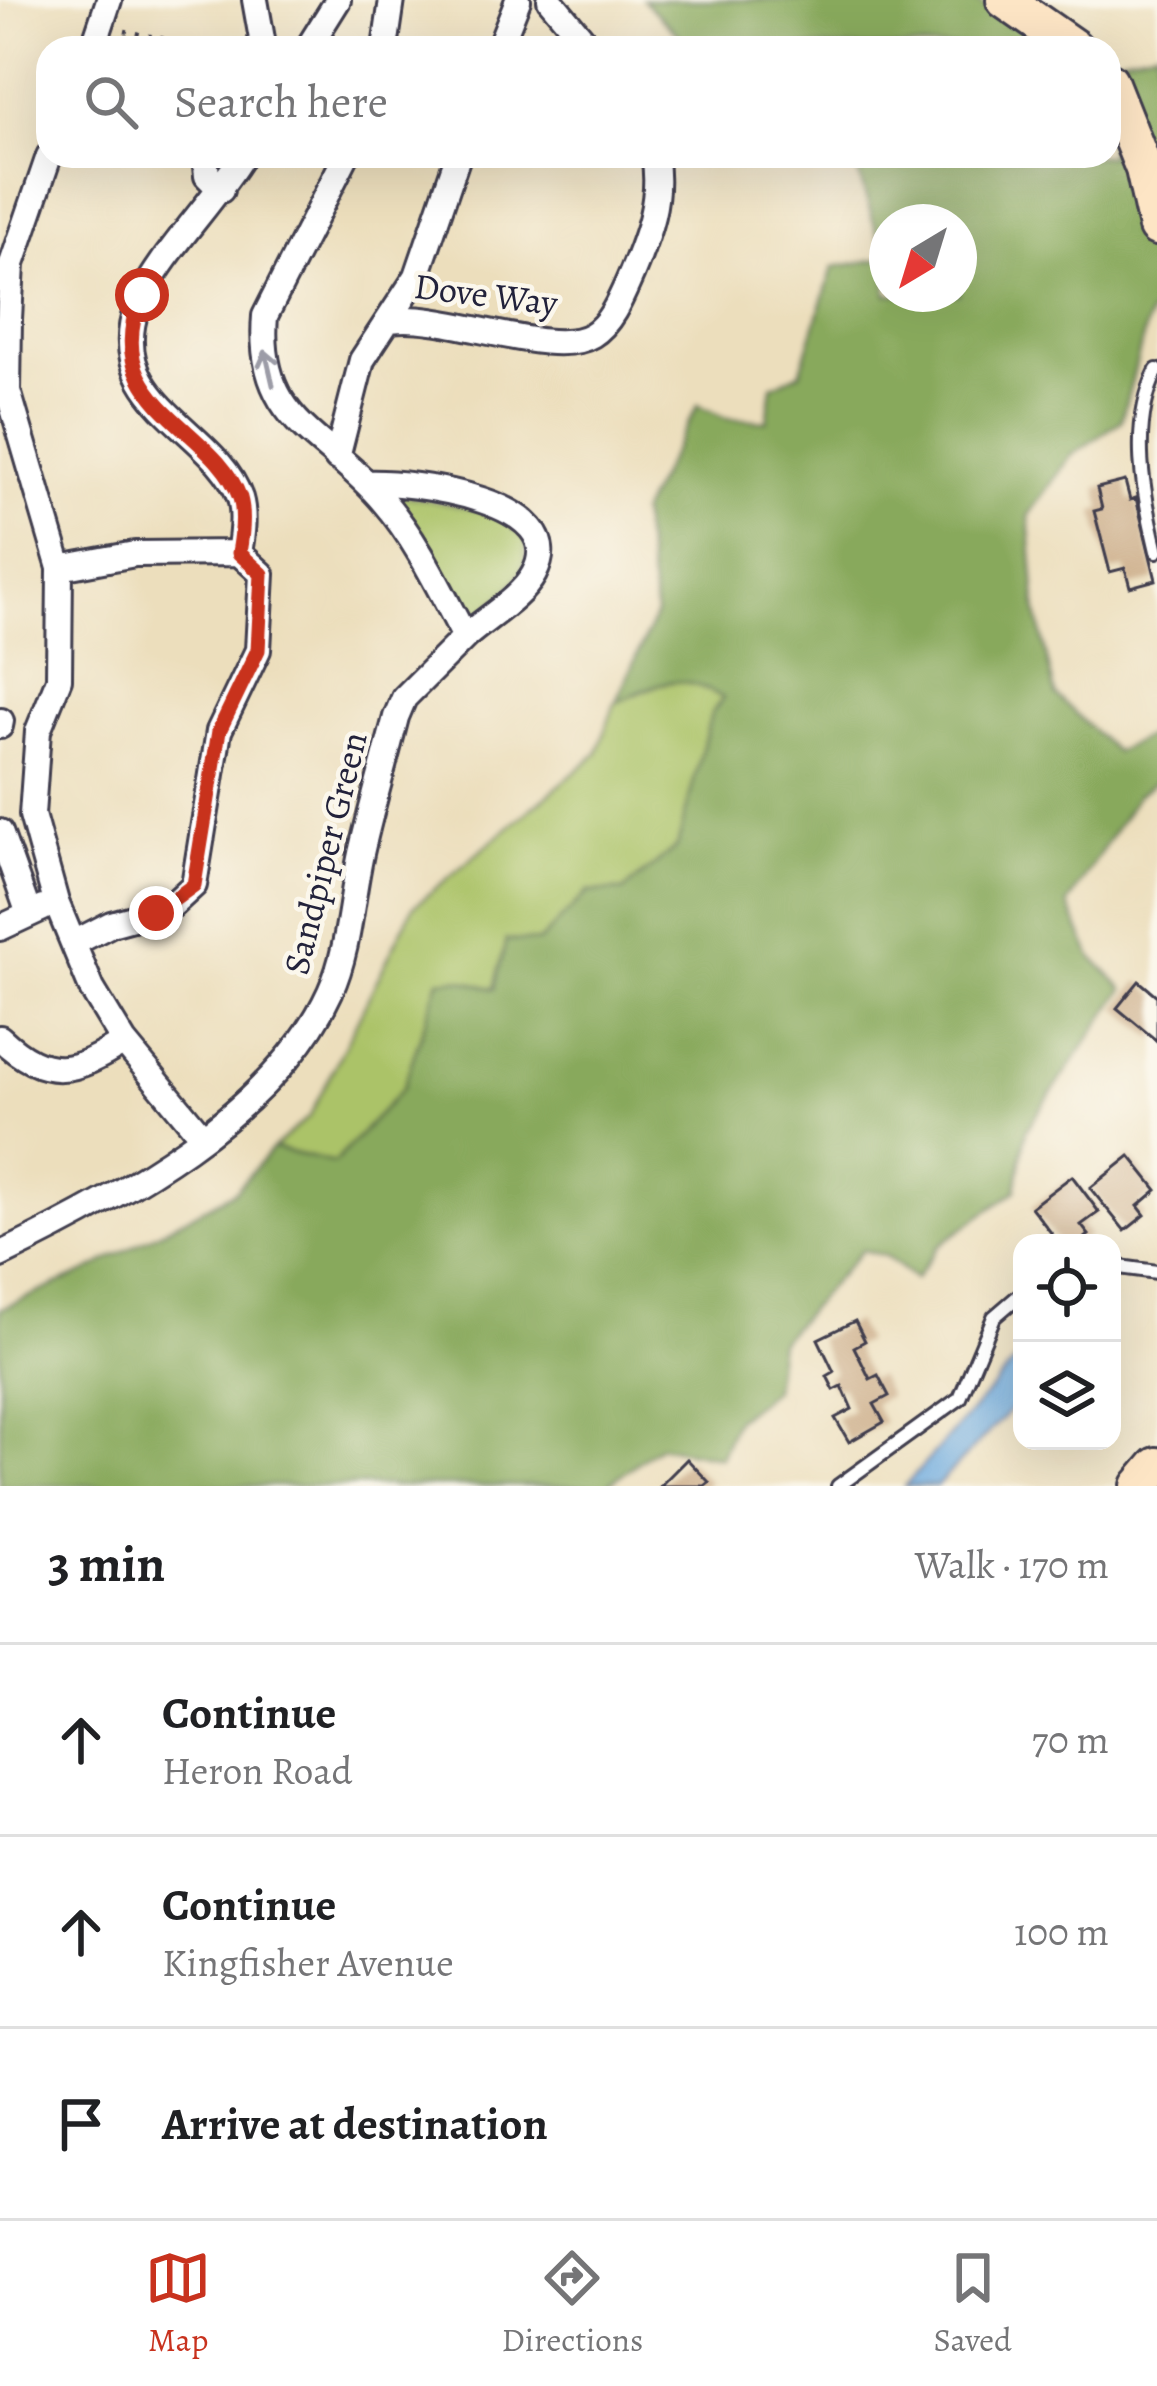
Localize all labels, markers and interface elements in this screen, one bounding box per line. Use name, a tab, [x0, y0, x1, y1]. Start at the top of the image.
search box	[36, 36, 1121, 168]
icon: search	[78, 69, 144, 135]
text: Search here	[174, 71, 388, 133]
north arrow	[869, 204, 977, 312]
street label: Dove Way	[411, 261, 561, 327]
route start	[115, 268, 169, 322]
one-way arrow	[256, 350, 279, 388]
street label: Sandpiper Green	[271, 727, 379, 979]
route end	[129, 886, 183, 940]
map controls	[1013, 1234, 1121, 1450]
button: locate	[1013, 1234, 1121, 1342]
button: layers	[1013, 1342, 1121, 1450]
text: 3 min	[48, 1529, 165, 1599]
text: Walk · 170 m	[915, 1538, 1109, 1591]
text: Continue	[162, 1682, 336, 1744]
icon: ahead	[48, 1707, 114, 1773]
text: 70 m	[1032, 1713, 1109, 1766]
text: Heron Road	[162, 1744, 352, 1797]
text: Continue	[162, 1874, 336, 1936]
icon: ahead	[48, 1899, 114, 1965]
text: 100 m	[1014, 1905, 1109, 1958]
text: Kingfisher Avenue	[162, 1936, 454, 1989]
icon: arrive	[48, 2091, 114, 2157]
text: Arrive at destination	[162, 2093, 548, 2155]
tab: Map	[145, 2245, 211, 2362]
tab: Directions	[502, 2245, 643, 2362]
tab: Saved	[934, 2245, 1012, 2362]

